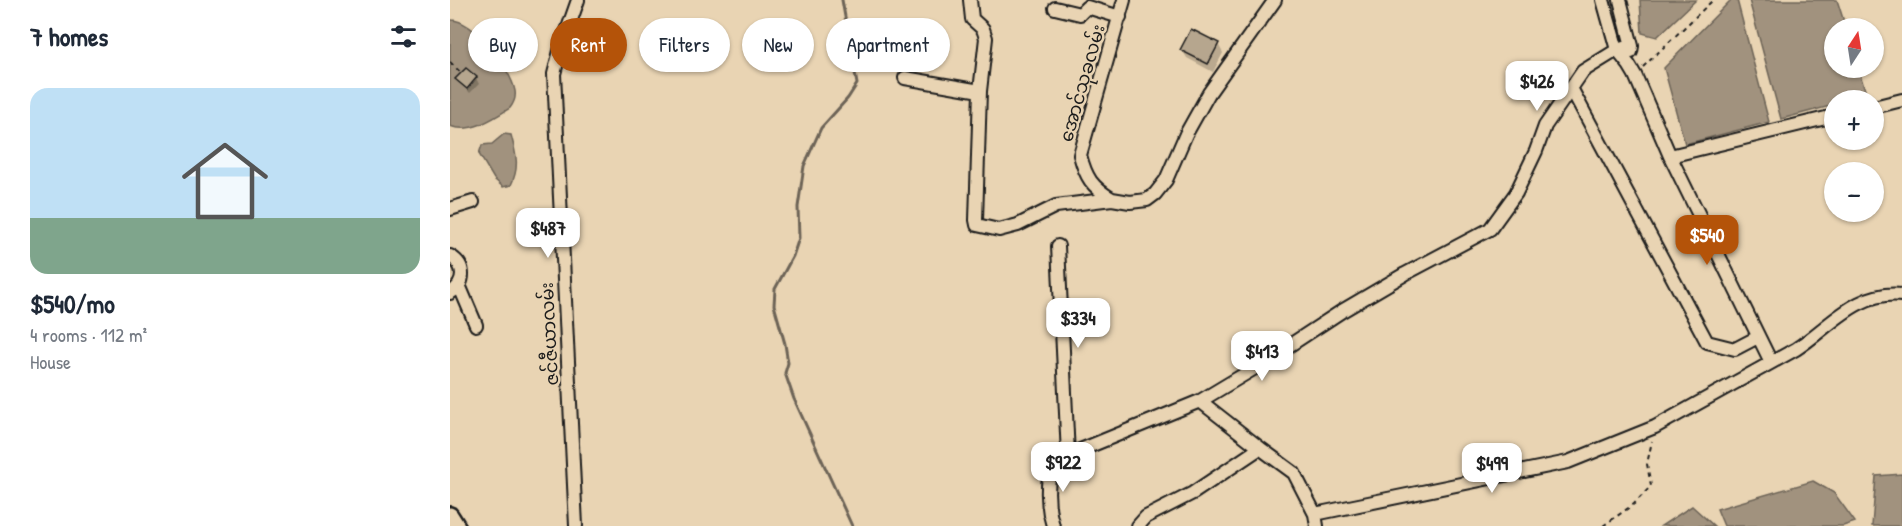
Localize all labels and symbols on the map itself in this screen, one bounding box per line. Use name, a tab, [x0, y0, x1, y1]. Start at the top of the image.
north arrow	[1824, 18, 1884, 78]
street label: အောင်သုခလမ်း	[1053, 21, 1114, 146]
pin: $426	[1501, 61, 1573, 112]
pin: $487	[512, 208, 584, 259]
pin: $540	[1671, 215, 1743, 266]
street label: ဇင်ဇီယာလမ်း	[533, 282, 564, 386]
pin: $334	[1042, 298, 1114, 349]
pin: $413	[1226, 331, 1298, 382]
pin: $922	[1027, 442, 1099, 493]
pin: $499	[1456, 443, 1528, 494]

